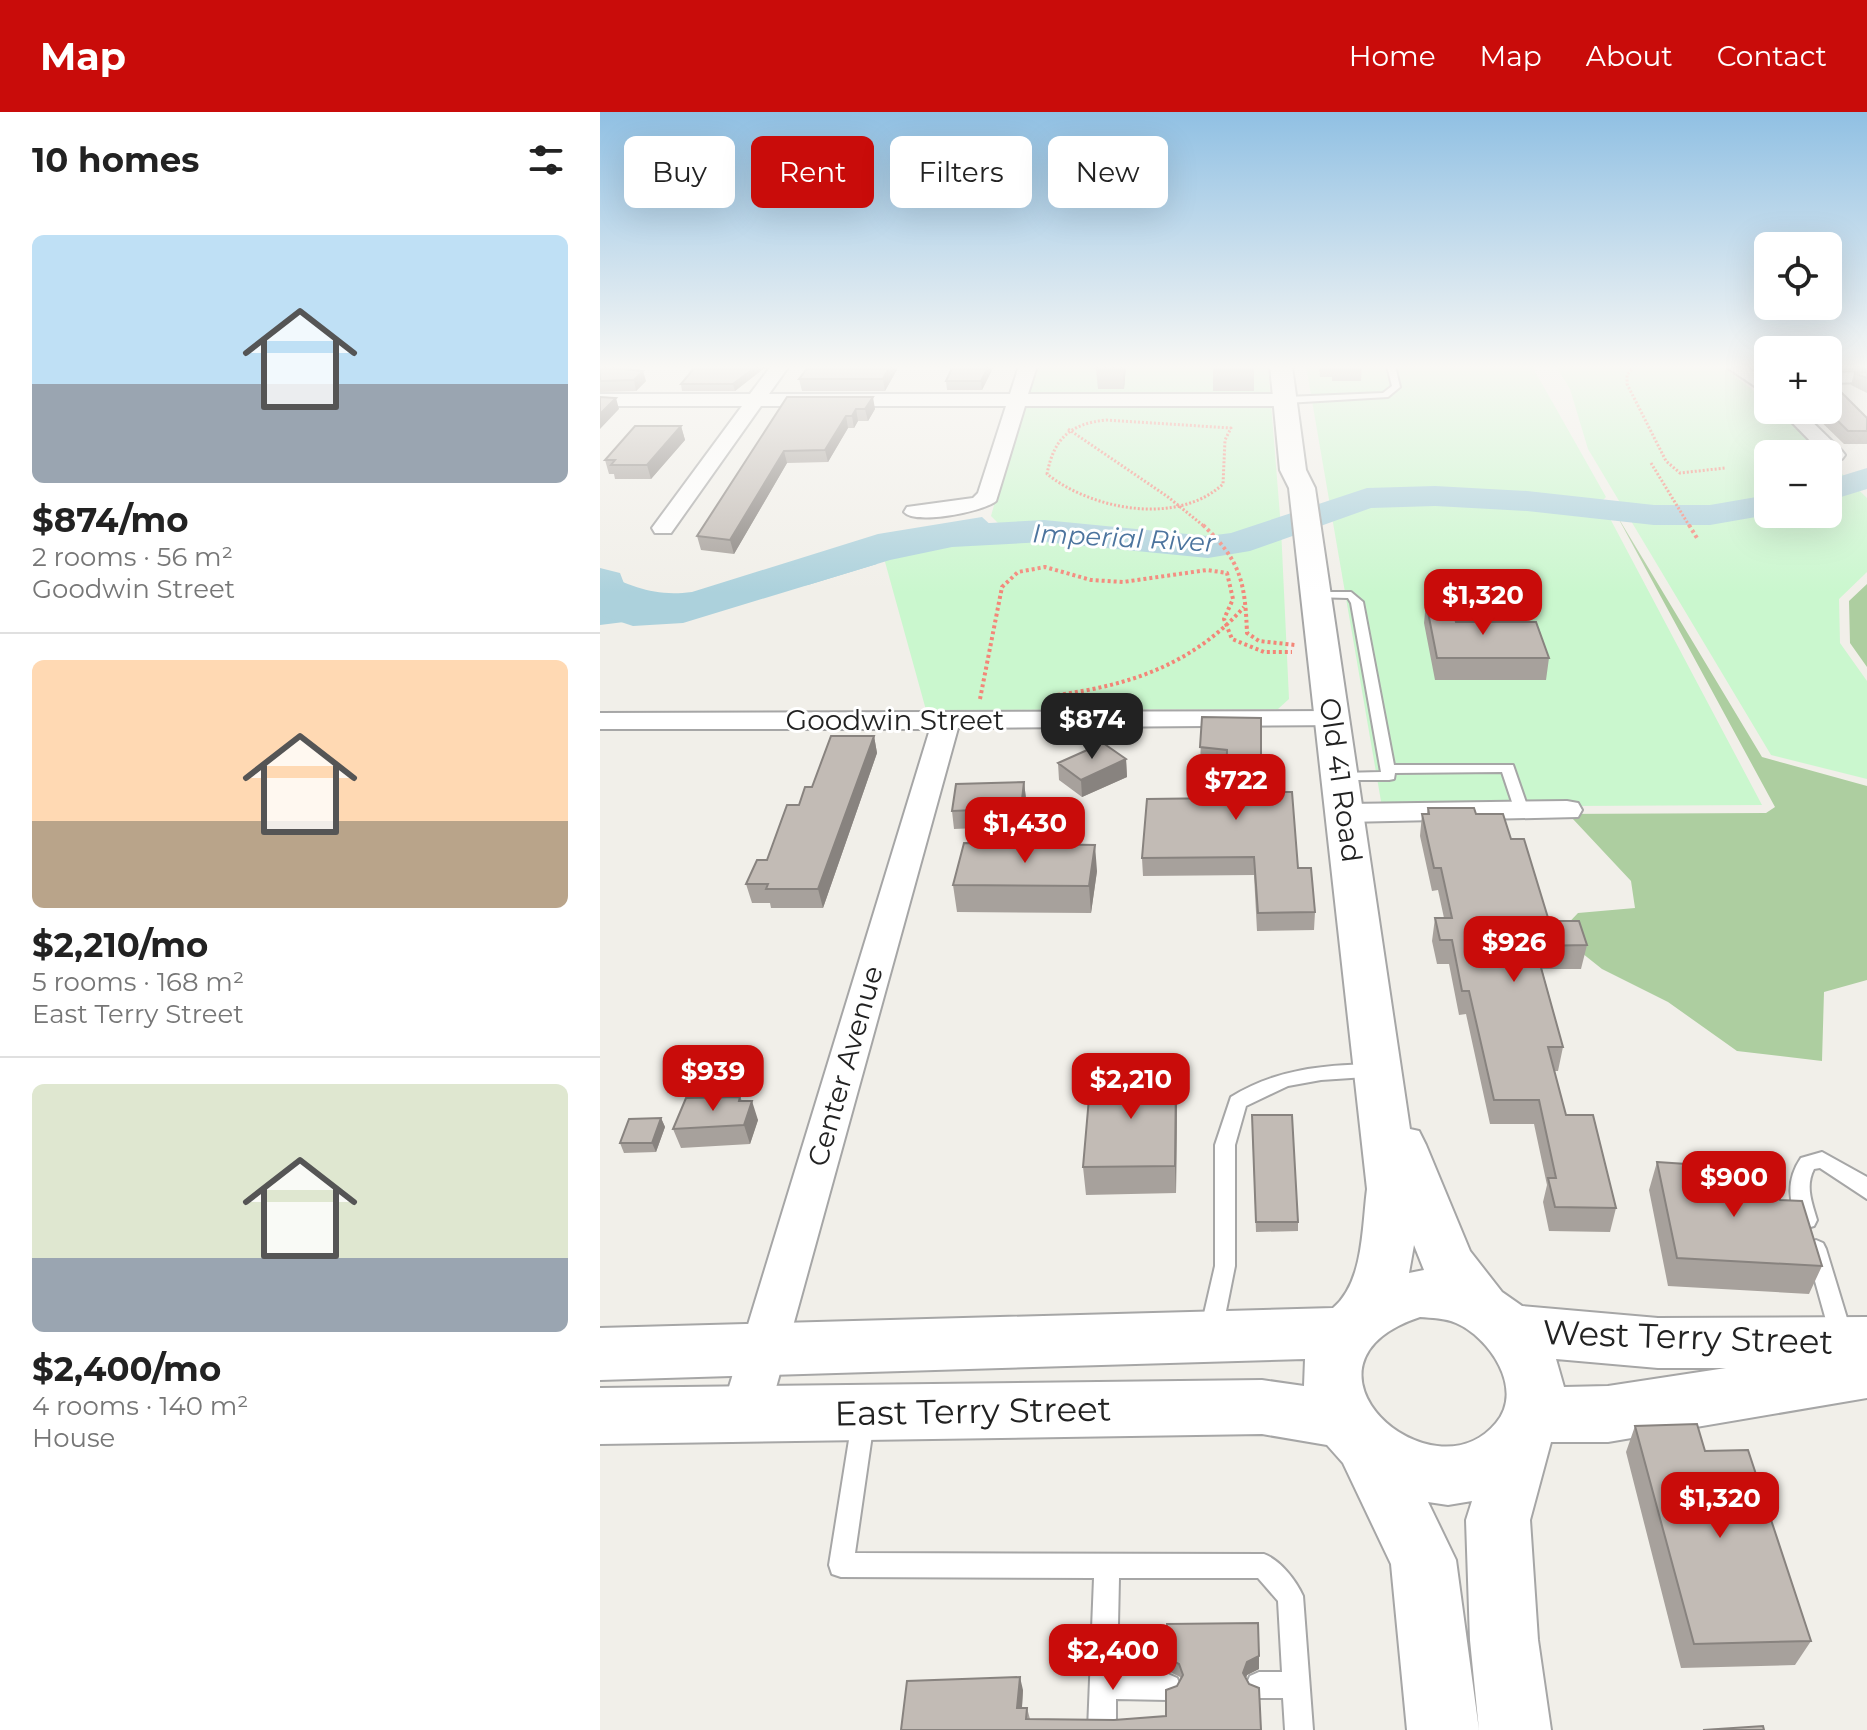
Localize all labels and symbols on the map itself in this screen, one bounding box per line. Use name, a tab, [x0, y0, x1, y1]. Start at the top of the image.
water label: Imperial River	[1032, 517, 1217, 559]
pin: $1,320	[1418, 569, 1548, 637]
pin: $874	[1045, 693, 1139, 761]
street label: Old 41 Road	[1313, 696, 1369, 864]
street label: Goodwin Street	[786, 703, 1004, 737]
pin: $722	[1189, 754, 1283, 822]
pin: $1,430	[960, 797, 1090, 865]
pin: $926	[1467, 916, 1561, 984]
street label: Center Avenue	[800, 962, 890, 1170]
pin: $939	[666, 1045, 760, 1113]
pin: $2,210	[1066, 1053, 1196, 1121]
pin: $900	[1687, 1151, 1781, 1219]
street label: West Terry Street	[1542, 1311, 1834, 1363]
street label: East Terry Street	[834, 1388, 1112, 1434]
pin: $1,320	[1655, 1472, 1785, 1540]
pin: $2,400	[1048, 1624, 1178, 1692]

